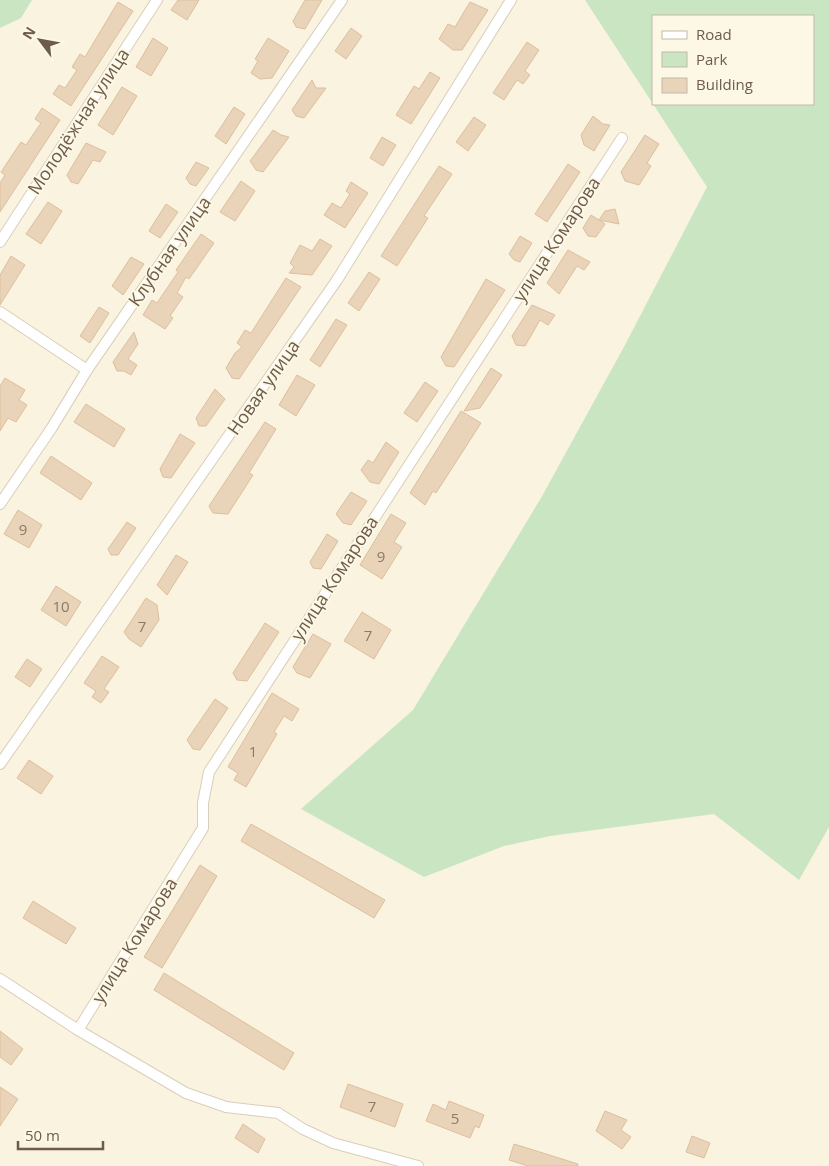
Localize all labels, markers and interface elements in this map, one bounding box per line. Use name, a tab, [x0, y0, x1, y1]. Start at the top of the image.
north arrow	[15, 15, 65, 65]
legend	[652, 15, 814, 105]
text: N	[17, 23, 40, 43]
text: Road	[696, 24, 732, 44]
street label: Молодёжная улица	[22, 43, 134, 199]
text: Park	[696, 49, 727, 69]
text: Building	[696, 74, 753, 94]
street label: улица Комарова	[507, 172, 605, 306]
street label: Клубная улица	[122, 191, 216, 311]
street label: Новая улица	[221, 335, 305, 439]
street label: улица Комарова	[285, 511, 383, 645]
house number: 9	[19, 519, 27, 539]
house number: 9	[377, 546, 385, 566]
house number: 10	[52, 596, 70, 616]
house number: 7	[138, 616, 146, 636]
house number: 7	[364, 625, 372, 645]
house number: 1	[249, 741, 257, 761]
street label: улица Комарова	[86, 873, 182, 1007]
house number: 7	[368, 1096, 376, 1116]
house number: 5	[451, 1108, 459, 1128]
scale bar	[18, 1118, 102, 1150]
text: 50 m	[25, 1125, 60, 1145]

